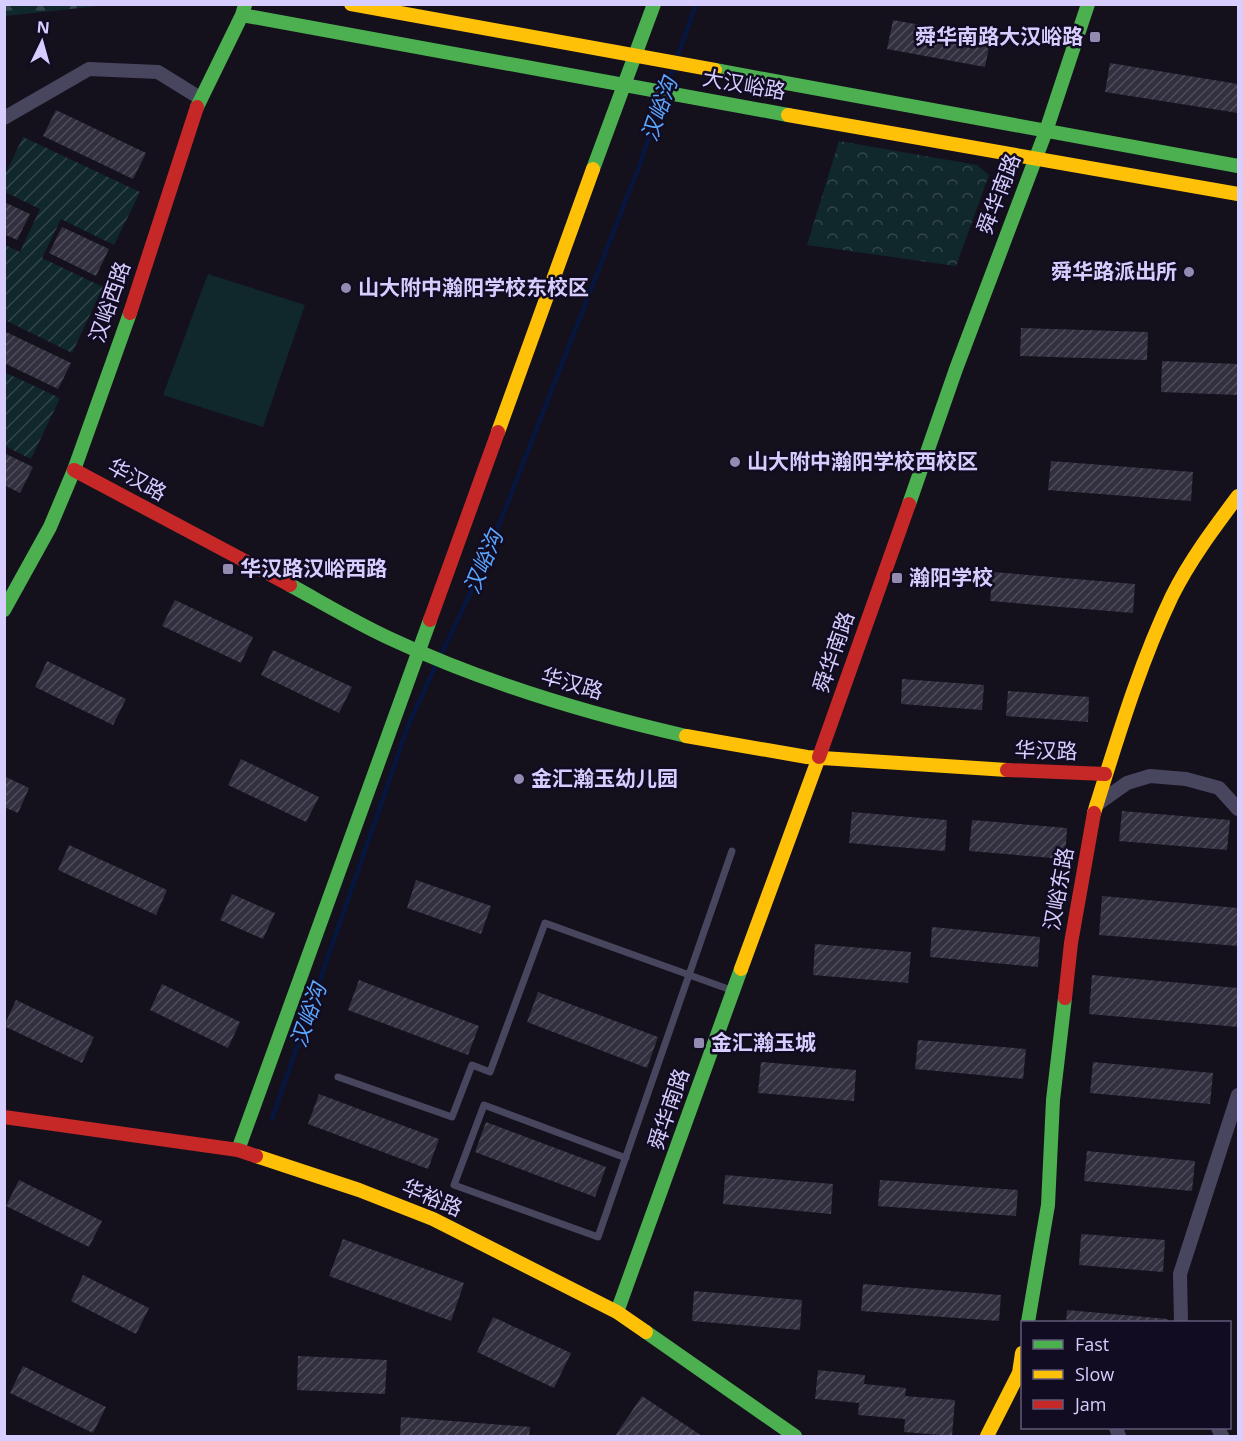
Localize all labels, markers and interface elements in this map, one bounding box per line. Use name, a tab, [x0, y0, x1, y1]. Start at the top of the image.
north arrow	[12, 12, 72, 72]
text: N	[36, 16, 51, 39]
place label: 舜华南路大汉峪路	[915, 22, 1083, 50]
marker: 舜华南路大汉峪路	[1088, 30, 1102, 44]
street label: 大汉峪路	[700, 63, 788, 105]
water label: 汉峪沟	[633, 71, 684, 145]
street label: 舜华南路	[970, 149, 1026, 238]
street label: 汉峪西路	[82, 257, 136, 346]
place label: 舜华路派出所	[1051, 257, 1177, 285]
marker: 舜华路派出所	[1182, 265, 1196, 279]
place label: 山大附中瀚阳学校东校区	[358, 273, 589, 301]
marker: 山大附中瀚阳学校东校区	[339, 281, 353, 295]
place label: 山大附中瀚阳学校西校区	[747, 447, 978, 475]
street label: 华汉路	[103, 452, 172, 507]
marker: 山大附中瀚阳学校西校区	[728, 455, 742, 469]
water label: 汉峪沟	[455, 524, 510, 598]
place label: 华汉路汉峪西路	[240, 554, 387, 582]
marker: 华汉路汉峪西路	[221, 562, 235, 576]
place label: 瀚阳学校	[909, 563, 993, 591]
marker: 瀚阳学校	[890, 571, 904, 585]
street label: 舜华南路	[806, 607, 860, 696]
street label: 华汉路	[538, 661, 606, 705]
street label: 华汉路	[1014, 735, 1078, 765]
place label: 金汇瀚玉幼儿园	[531, 764, 678, 792]
marker: 金汇瀚玉幼儿园	[512, 772, 526, 786]
street label: 汉峪东路	[1037, 845, 1079, 933]
water label: 汉峪沟	[282, 977, 333, 1051]
place label: 金汇瀚玉城	[711, 1028, 816, 1056]
marker: 金汇瀚玉城	[692, 1036, 706, 1050]
street label: 舜华南路	[641, 1064, 695, 1153]
street label: 华裕路	[398, 1172, 467, 1222]
legend	[1021, 1321, 1231, 1429]
text: Fast	[1075, 1332, 1109, 1356]
text: Slow	[1075, 1362, 1114, 1386]
text: Jam	[1073, 1392, 1107, 1416]

